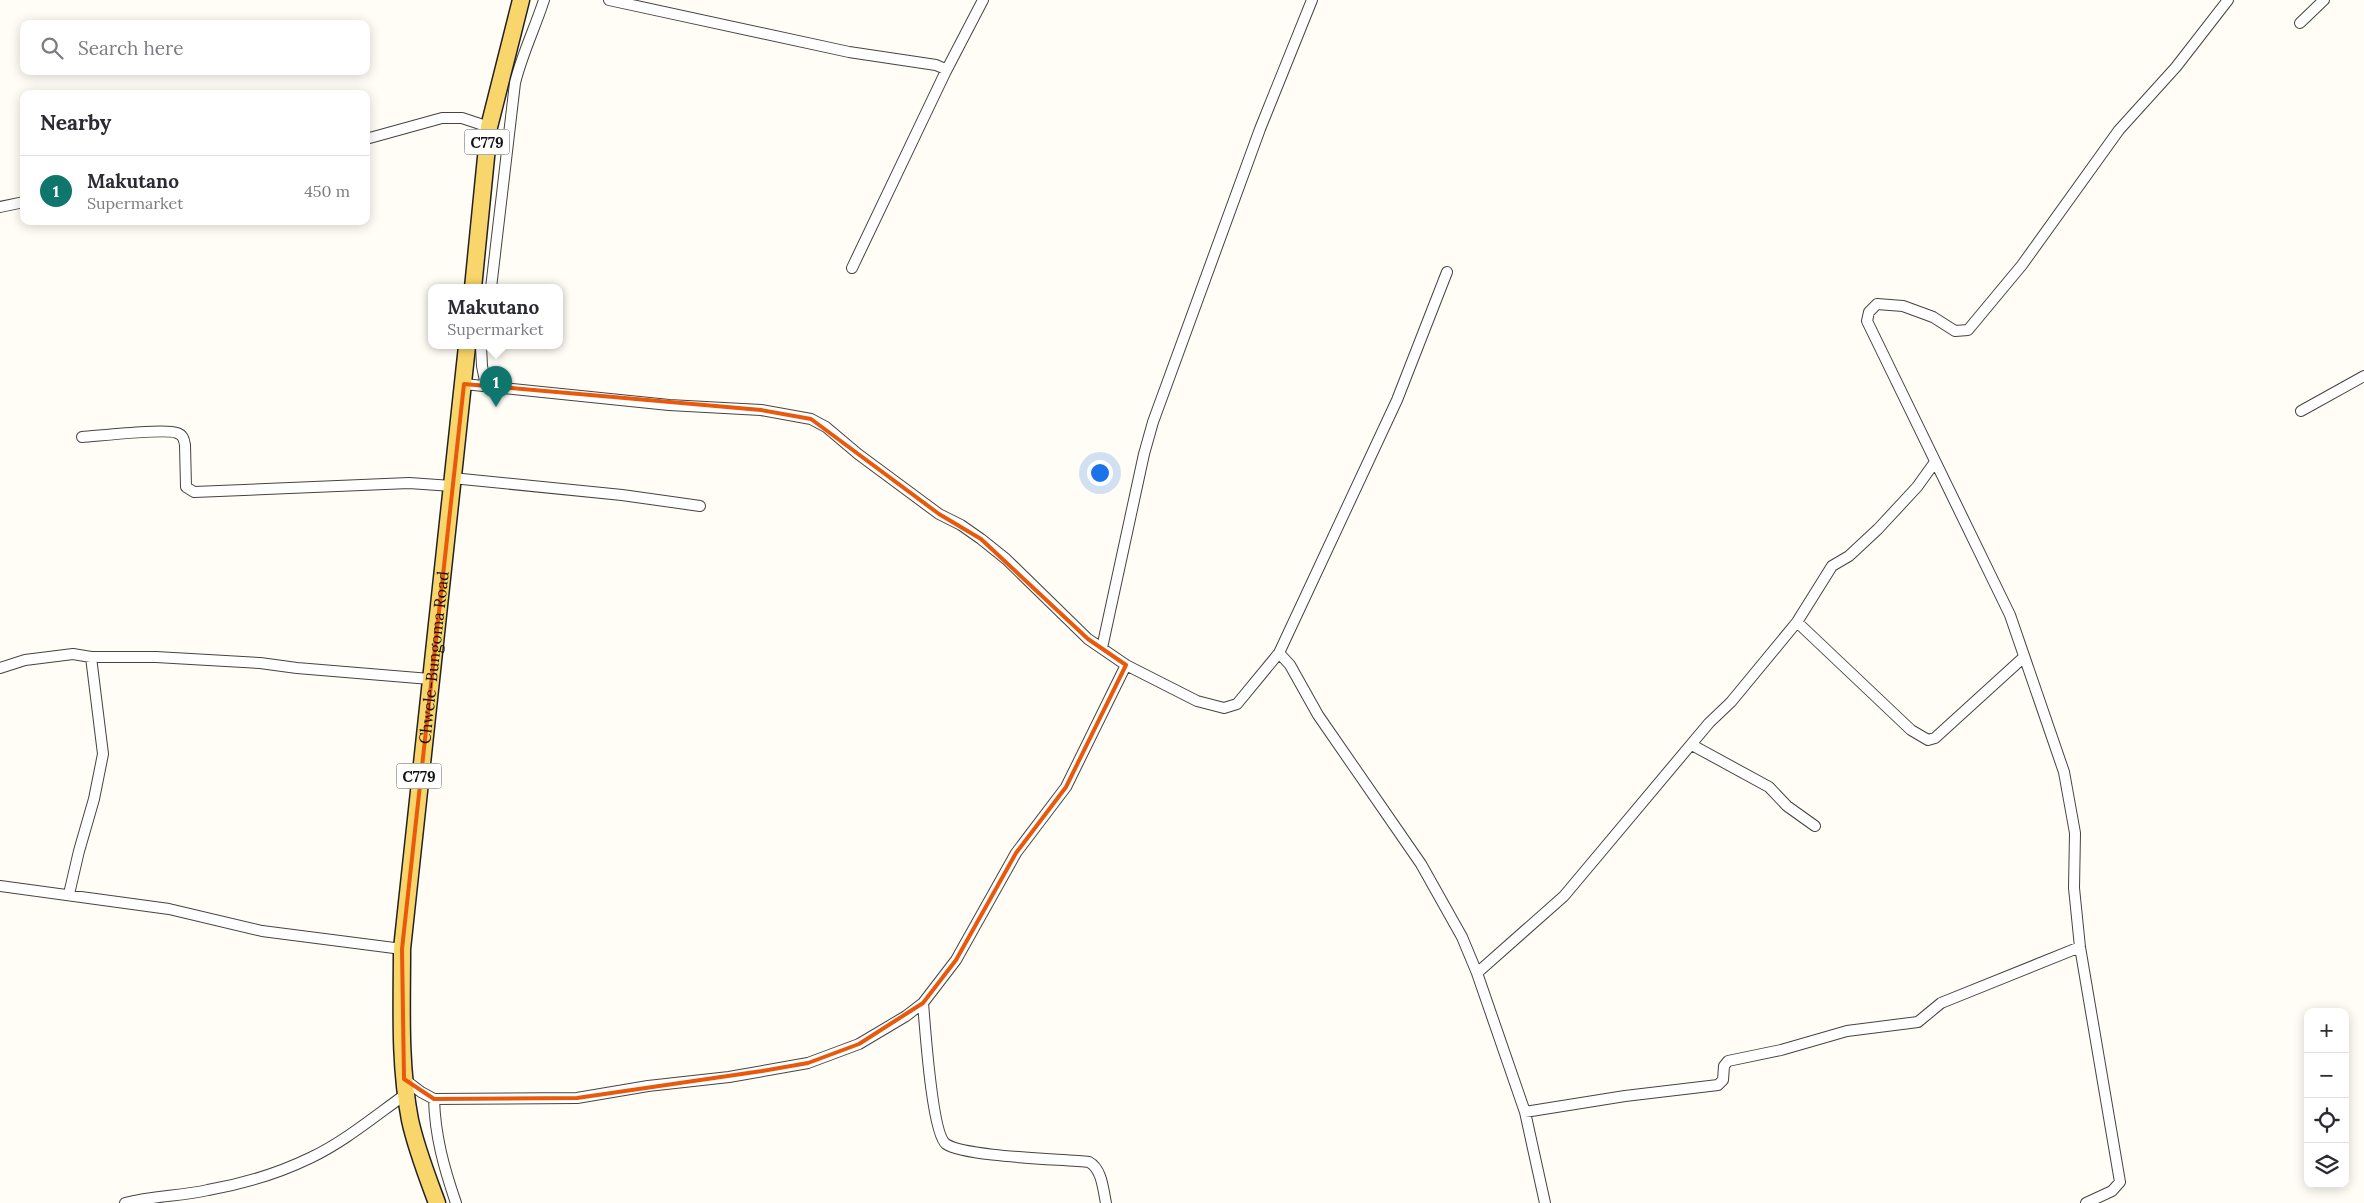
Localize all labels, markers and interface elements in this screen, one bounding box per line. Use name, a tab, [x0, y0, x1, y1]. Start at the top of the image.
search box	[20, 20, 370, 75]
icon: search	[38, 34, 66, 62]
text: Search here	[78, 36, 184, 60]
text: Nearby	[40, 109, 111, 136]
road number: C779	[464, 130, 510, 154]
text: Makutano	[87, 169, 179, 193]
text: 1	[53, 181, 59, 201]
text: 450 m	[304, 181, 350, 201]
text: Supermarket	[87, 193, 183, 213]
popup	[428, 284, 563, 349]
text: Makutano	[447, 295, 539, 319]
text: Supermarket	[447, 319, 544, 339]
pin: 1	[480, 366, 512, 407]
your location	[1087, 460, 1113, 486]
street label: Chwele-Bungoma Road	[414, 570, 453, 745]
road number: C779	[396, 764, 442, 788]
map controls	[2304, 1008, 2349, 1188]
button: +	[2304, 1008, 2349, 1053]
button: −	[2304, 1053, 2349, 1098]
button: locate	[2304, 1098, 2349, 1143]
button: layers	[2304, 1143, 2349, 1188]

